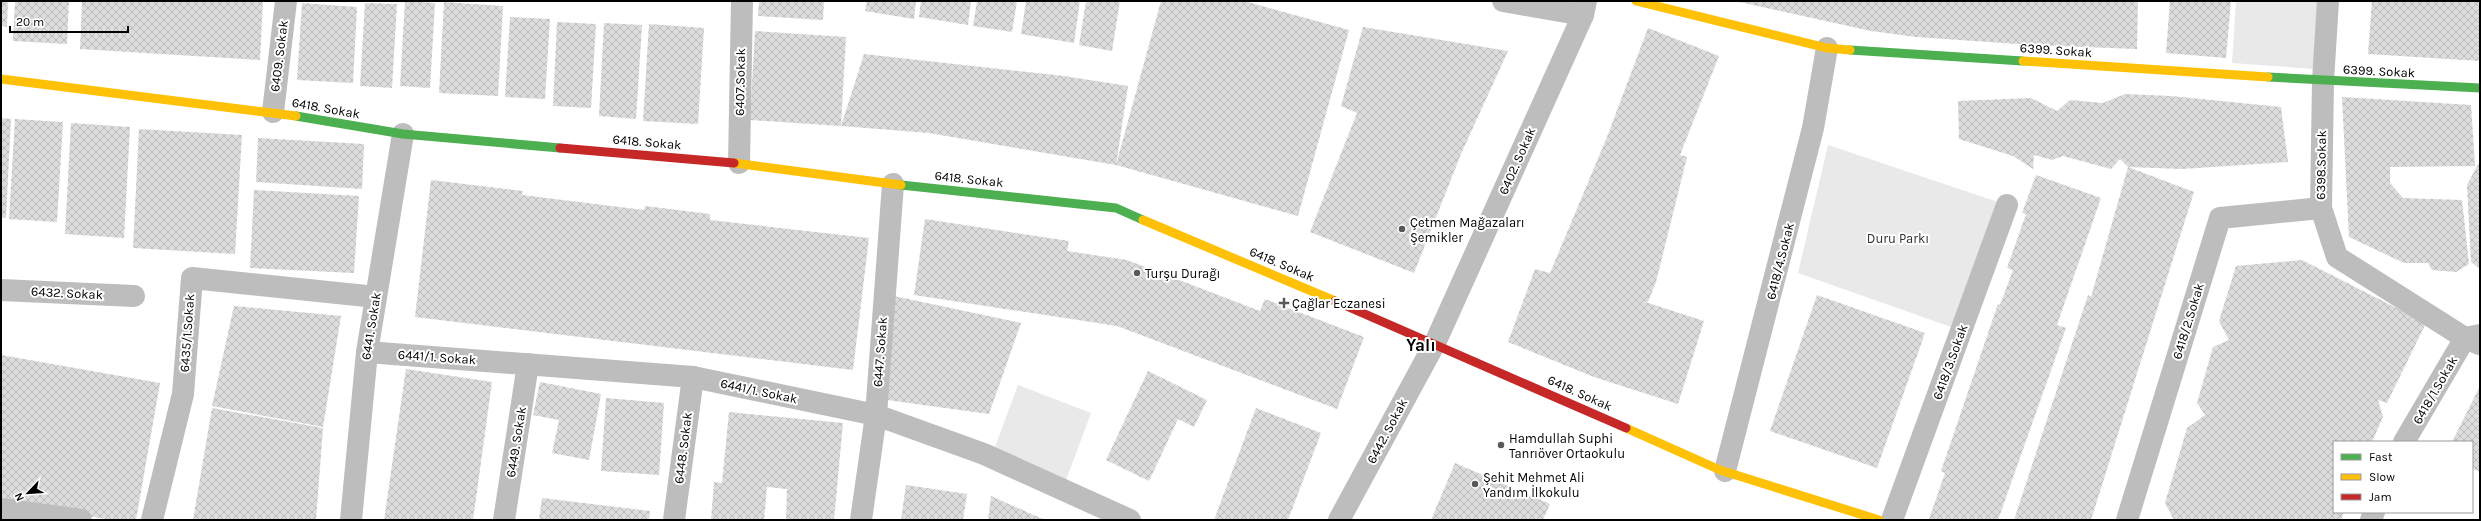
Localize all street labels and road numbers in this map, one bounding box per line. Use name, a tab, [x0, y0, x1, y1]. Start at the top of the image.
street label: 6409. Sokak	[267, 19, 291, 93]
street label: 6399. Sokak	[2019, 40, 2093, 60]
street label: 6407.Sokak	[732, 48, 748, 116]
street label: 6399. Sokak	[2342, 62, 2416, 80]
street label: 6418. Sokak	[291, 95, 361, 121]
street label: 6402. Sokak	[1495, 125, 1539, 197]
street label: 6398.Sokak	[2313, 130, 2329, 200]
street label: 6418. Sokak	[612, 132, 682, 152]
street label: 6418. Sokak	[934, 168, 1004, 190]
street label: 6418/4.Sokak	[1763, 221, 1797, 301]
street label: 6418. Sokak	[1247, 244, 1317, 284]
street label: 6418/2.Sokak	[2169, 281, 2207, 361]
street label: 6432. Sokak	[31, 284, 103, 302]
street label: 6441. Sokak	[358, 291, 384, 361]
street label: 6435/1.Sokak	[177, 293, 197, 373]
street label: 6447. Sokak	[870, 316, 890, 388]
street label: 6418/3.Sokak	[1929, 322, 1971, 402]
street label: 6441/1. Sokak	[397, 347, 477, 367]
street label: 6418/1.Sokak	[2410, 353, 2460, 427]
street label: 6418. Sokak	[1545, 372, 1615, 414]
street label: 6441/1. Sokak	[719, 376, 799, 406]
street label: 6442. Sokak	[1364, 396, 1410, 466]
street label: 6449. Sokak	[503, 405, 529, 479]
street label: 6448. Sokak	[671, 411, 695, 485]

